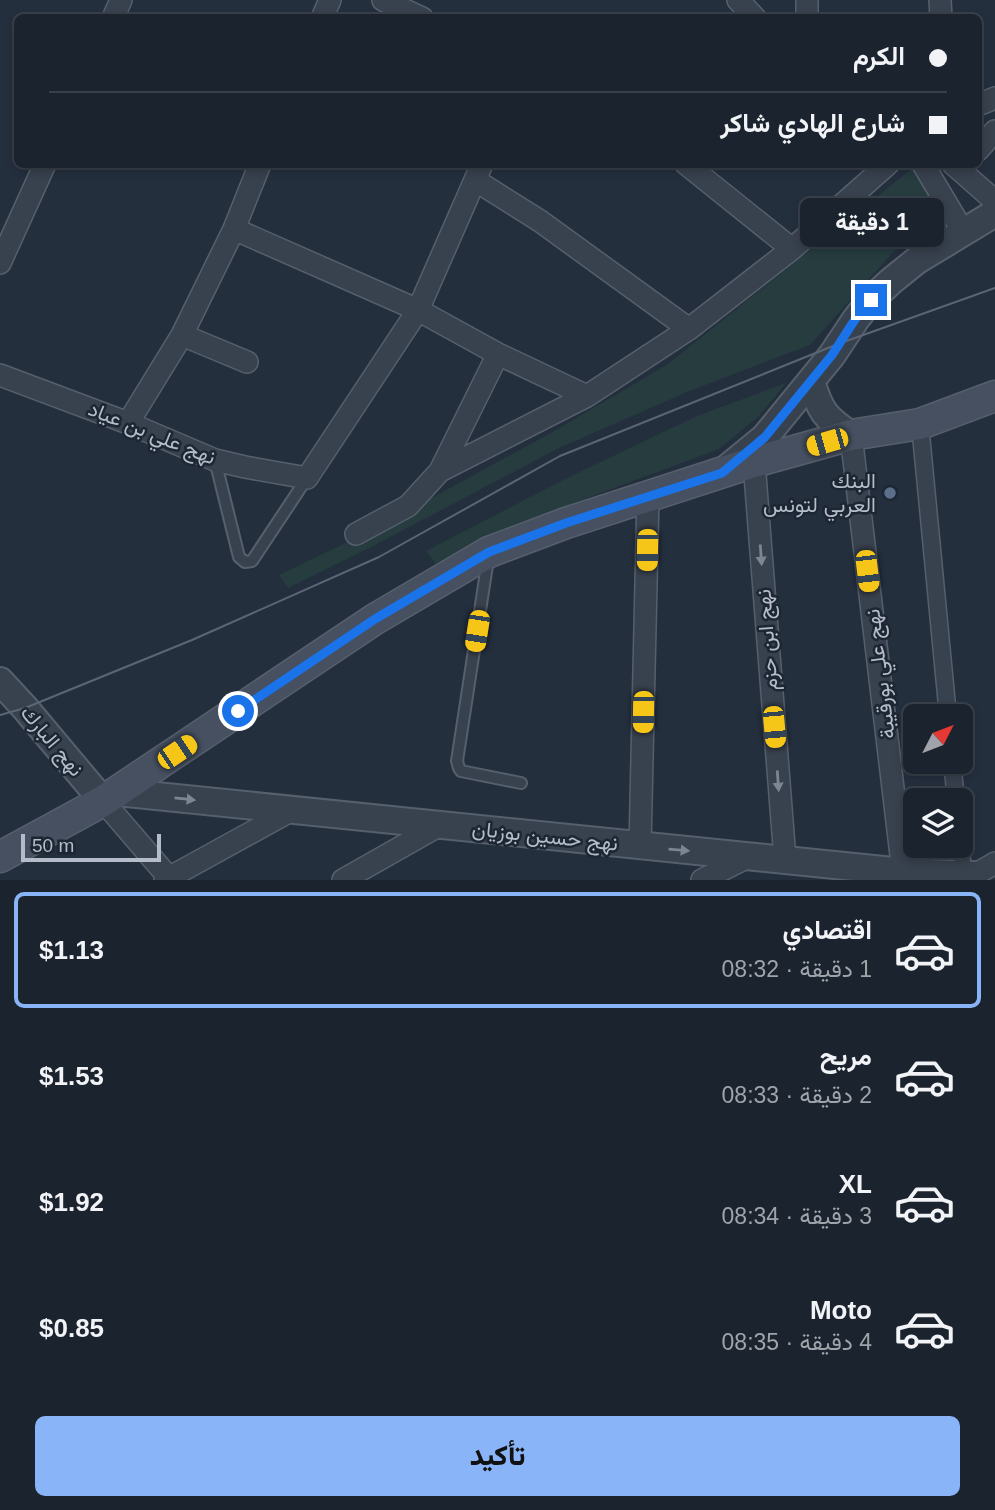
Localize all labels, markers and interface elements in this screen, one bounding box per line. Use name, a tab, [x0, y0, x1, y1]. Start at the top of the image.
text: الكرم	[853, 41, 905, 71]
text: شارع الهادي شاكر	[720, 108, 905, 138]
callout: 1 دقيقة	[799, 198, 943, 247]
text: 1 دقيقة	[835, 209, 909, 235]
route end	[855, 284, 887, 316]
street label: نهج علي بن عياد	[83, 397, 219, 474]
car	[804, 426, 851, 458]
place label: البنك العربي لتونس	[763, 469, 876, 522]
marker: البنك العربي لتونس	[882, 485, 898, 501]
car	[637, 529, 658, 571]
one-way arrow	[756, 544, 767, 566]
car	[855, 549, 880, 593]
street label: نهج ابن حزم	[751, 588, 785, 692]
street label: نهج علي بورقيبة	[860, 607, 905, 740]
car	[464, 609, 491, 653]
car	[633, 691, 654, 733]
route start	[222, 695, 254, 727]
street label: نهج البارك	[14, 701, 88, 782]
north arrow	[903, 704, 973, 774]
map controls	[903, 704, 973, 858]
car	[762, 705, 787, 749]
car	[154, 732, 201, 772]
one-way arrow	[773, 771, 784, 793]
button: layers	[903, 788, 973, 858]
one-way arrow	[174, 794, 196, 805]
street label: نهج حسين بوزيان	[471, 816, 619, 858]
scale bar	[21, 831, 161, 863]
text: 50 m	[32, 835, 74, 856]
one-way arrow	[668, 844, 690, 855]
text: اقتصادي	[783, 915, 872, 945]
icon: car	[893, 919, 956, 982]
text: $1.13	[39, 935, 104, 965]
text: 1 دقيقة · 08:32	[722, 956, 872, 982]
text: مريح	[820, 1041, 872, 1071]
icon: car	[893, 1045, 956, 1108]
text: $1.53	[39, 1061, 104, 1091]
text: 2 دقيقة · 08:33	[722, 1082, 872, 1108]
text: XL	[839, 1169, 872, 1199]
icon: car	[893, 1171, 956, 1234]
text: $1.92	[39, 1187, 104, 1217]
text: 3 دقيقة · 08:34	[722, 1203, 872, 1229]
text: Moto	[810, 1295, 872, 1325]
icon: car	[893, 1297, 956, 1360]
text: $0.85	[39, 1313, 104, 1343]
text: 4 دقيقة · 08:35	[722, 1329, 872, 1355]
button: تأكيد	[35, 1416, 960, 1496]

